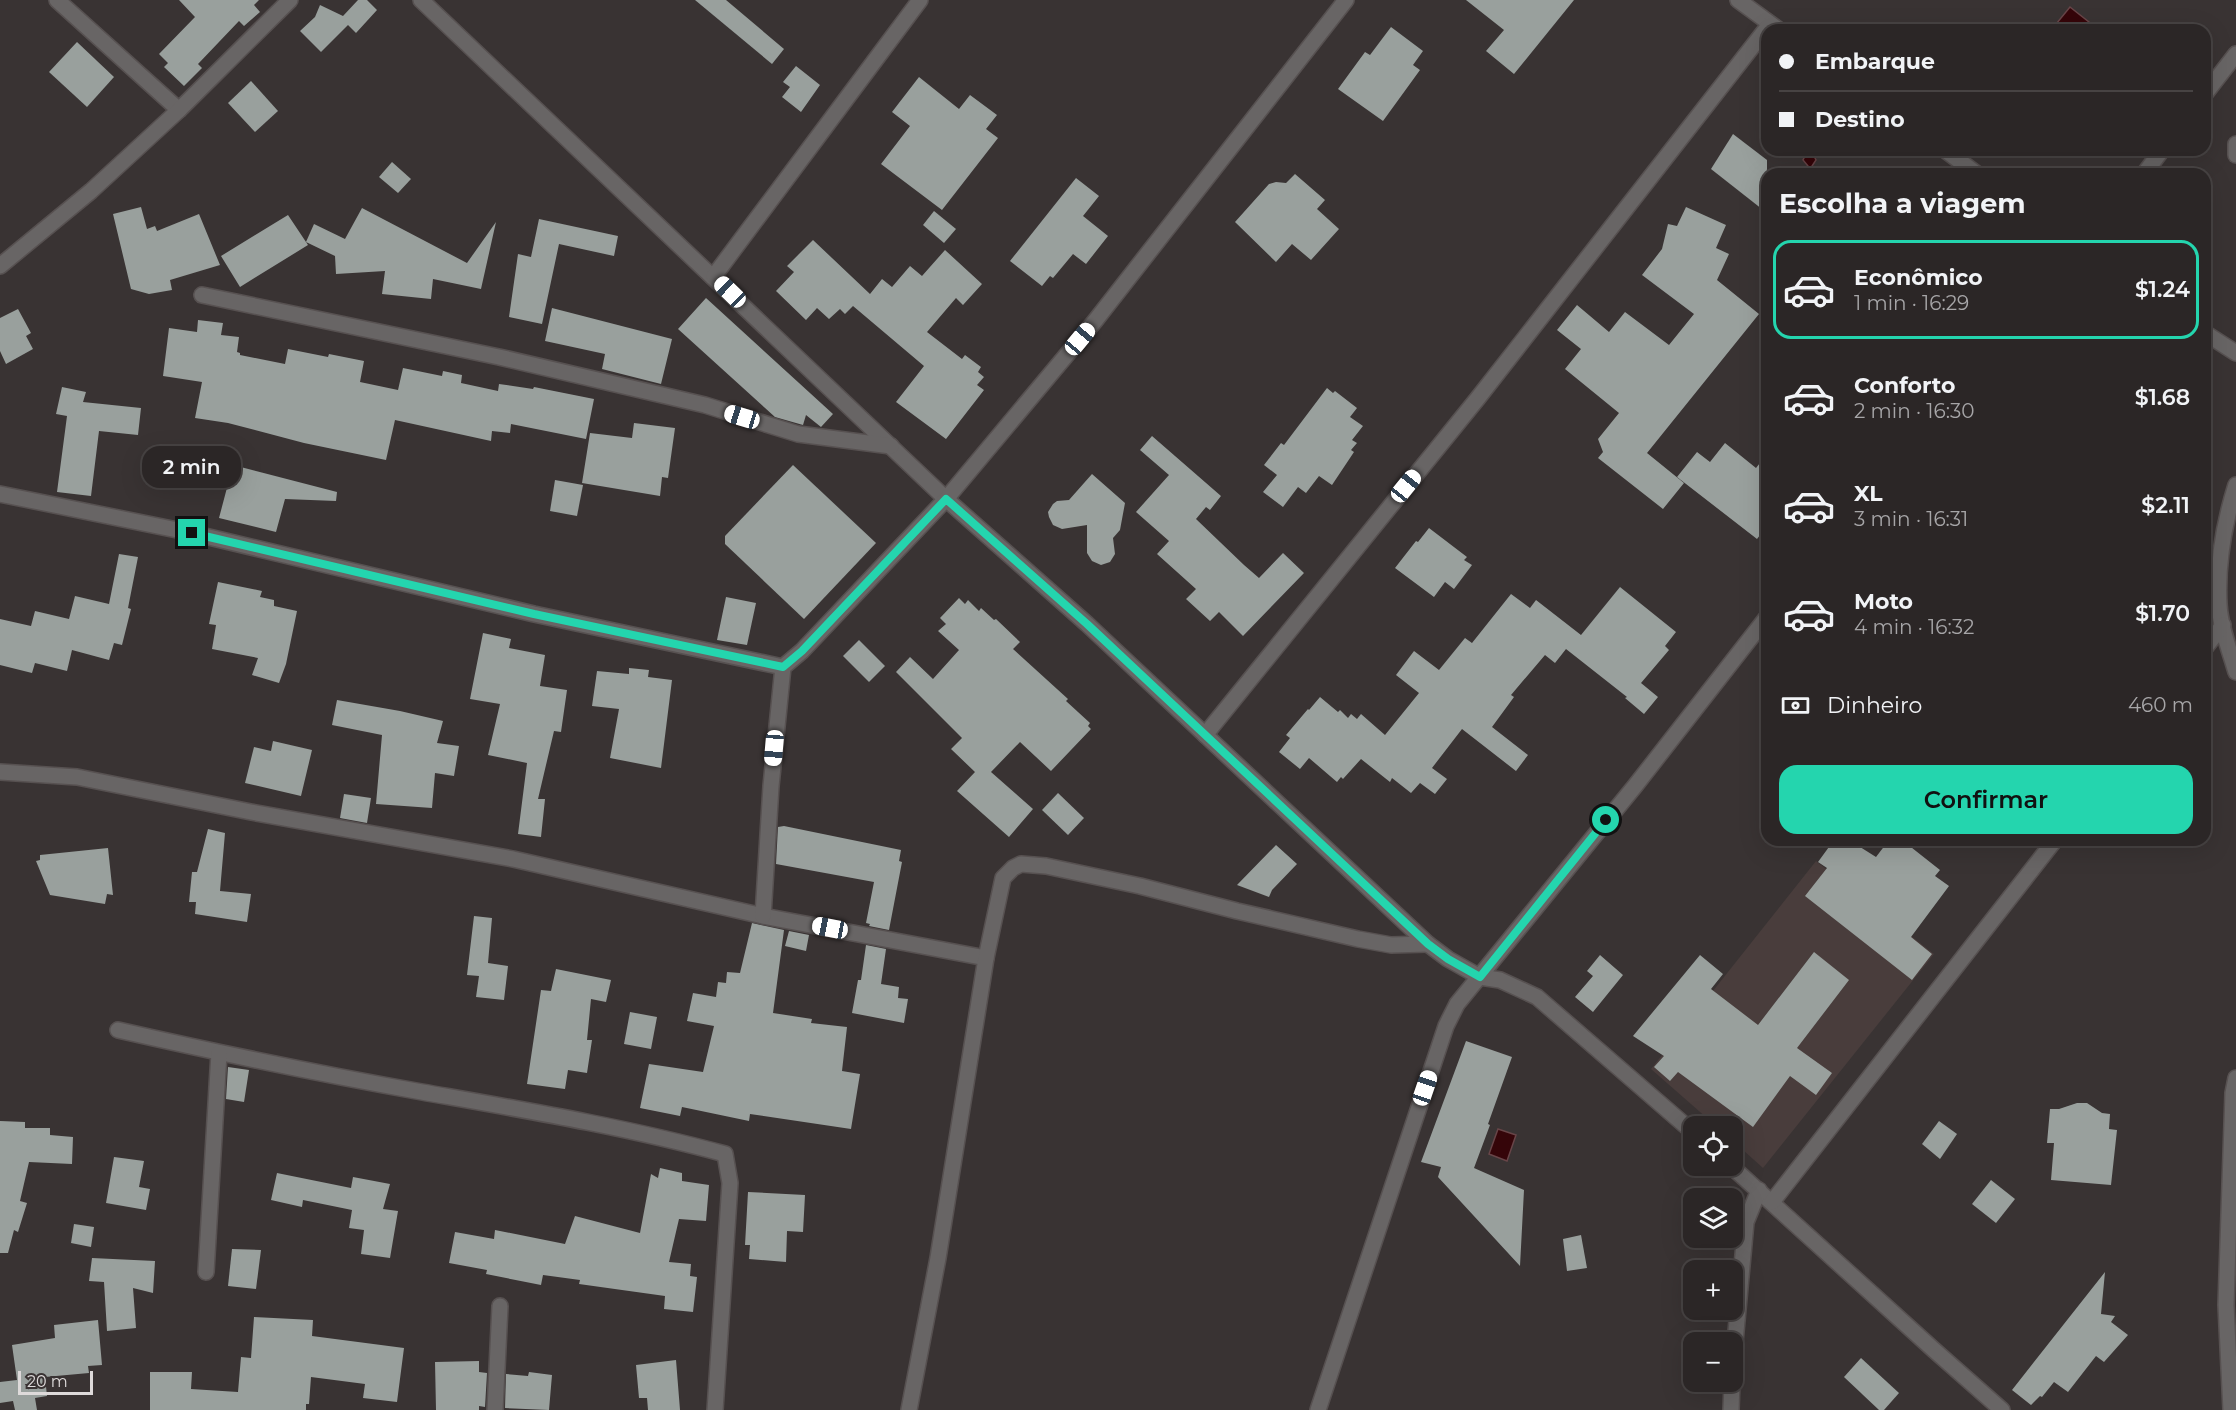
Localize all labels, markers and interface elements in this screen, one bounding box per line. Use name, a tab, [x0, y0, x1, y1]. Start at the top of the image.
text: Embarque	[1815, 48, 1935, 75]
text: Destino	[1815, 106, 1905, 133]
text: Escolha a viagem	[1779, 187, 2026, 220]
icon: car	[1782, 263, 1836, 317]
text: Econômico	[1854, 264, 1983, 291]
car	[711, 273, 749, 311]
text: $1.24	[2135, 276, 2190, 303]
text: 1 min · 16:29	[1854, 291, 1969, 315]
car	[1062, 319, 1098, 359]
icon: car	[1782, 371, 1836, 425]
text: Conforto	[1854, 372, 1955, 399]
text: $1.68	[2135, 384, 2190, 411]
text: 2 min · 16:30	[1854, 399, 1974, 423]
car	[722, 403, 762, 431]
callout: 2 min	[142, 446, 242, 488]
text: 2 min	[163, 455, 220, 479]
car	[1388, 466, 1424, 506]
icon: car	[1782, 479, 1836, 533]
text: XL	[1854, 480, 1883, 507]
text: $2.11	[2141, 492, 2190, 519]
text: 3 min · 16:31	[1854, 507, 1968, 531]
route end	[178, 519, 205, 546]
icon: car	[1782, 587, 1836, 641]
text: Moto	[1854, 588, 1913, 615]
text: $1.70	[2135, 600, 2190, 627]
text: 4 min · 16:32	[1854, 615, 1974, 639]
icon: cash	[1779, 689, 1812, 722]
text: Dinheiro	[1827, 692, 1922, 719]
text: 460 m	[2128, 693, 2193, 717]
car	[763, 729, 785, 767]
button: Confirmar	[1779, 765, 2193, 834]
route start	[1592, 806, 1619, 833]
car	[811, 916, 849, 940]
car	[1411, 1068, 1439, 1108]
map controls	[1683, 1116, 1743, 1392]
button: locate	[1683, 1116, 1743, 1176]
button: layers	[1683, 1188, 1743, 1248]
button: +	[1683, 1260, 1743, 1320]
button: −	[1683, 1332, 1743, 1392]
scale bar	[18, 1368, 93, 1396]
text: 20 m	[27, 1372, 68, 1391]

